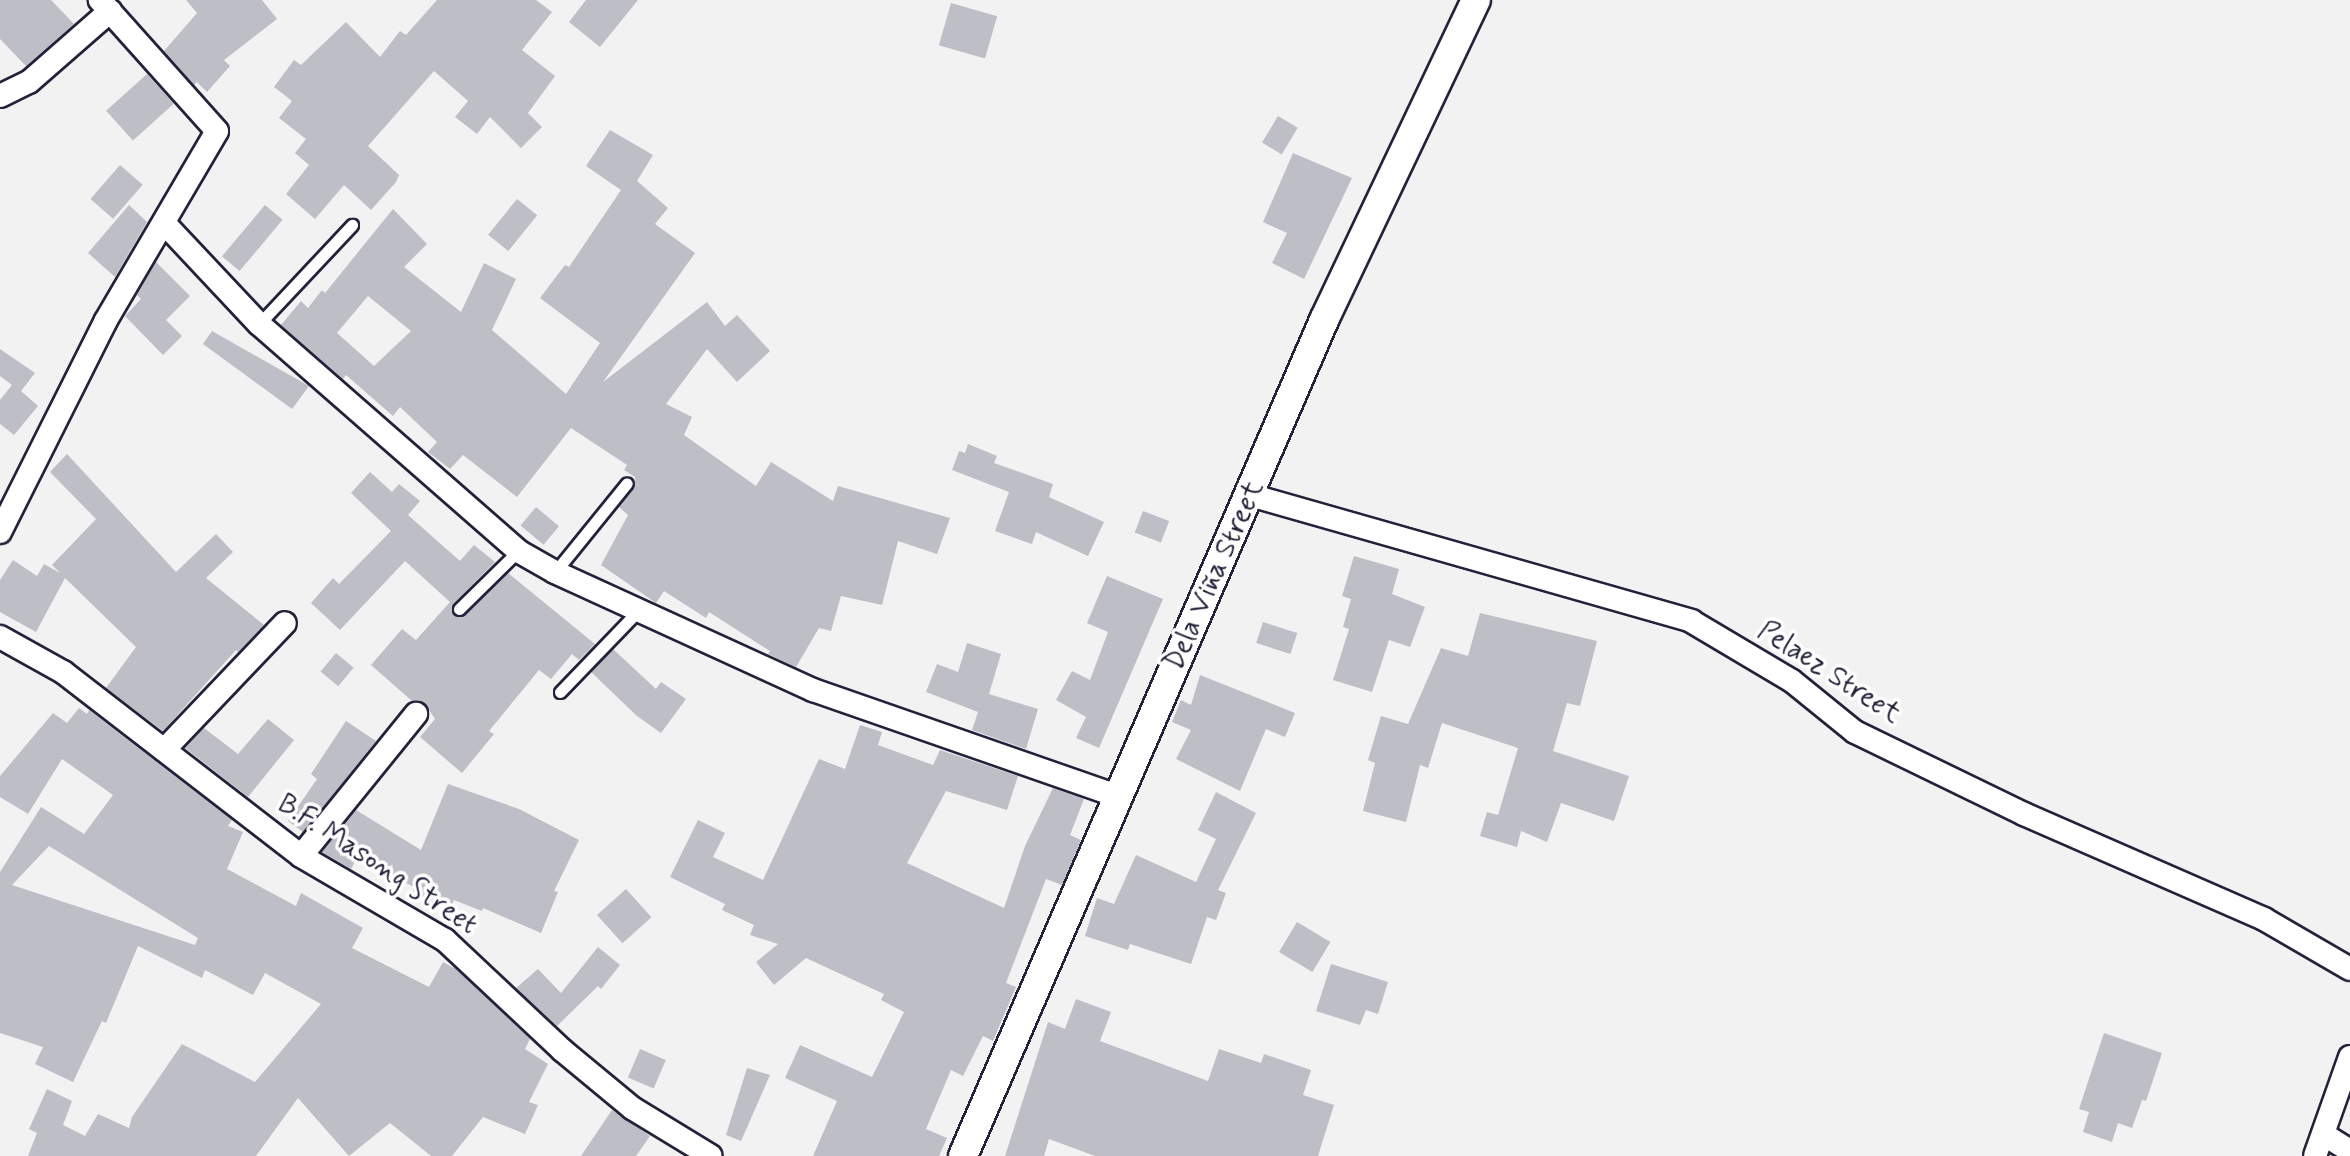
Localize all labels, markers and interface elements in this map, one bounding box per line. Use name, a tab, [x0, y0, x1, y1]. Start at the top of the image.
street label: Dela Viña Street	[1159, 477, 1271, 675]
street label: Pelaez Street	[1751, 614, 1907, 732]
street label: B.F. Masong Street	[269, 787, 485, 943]

